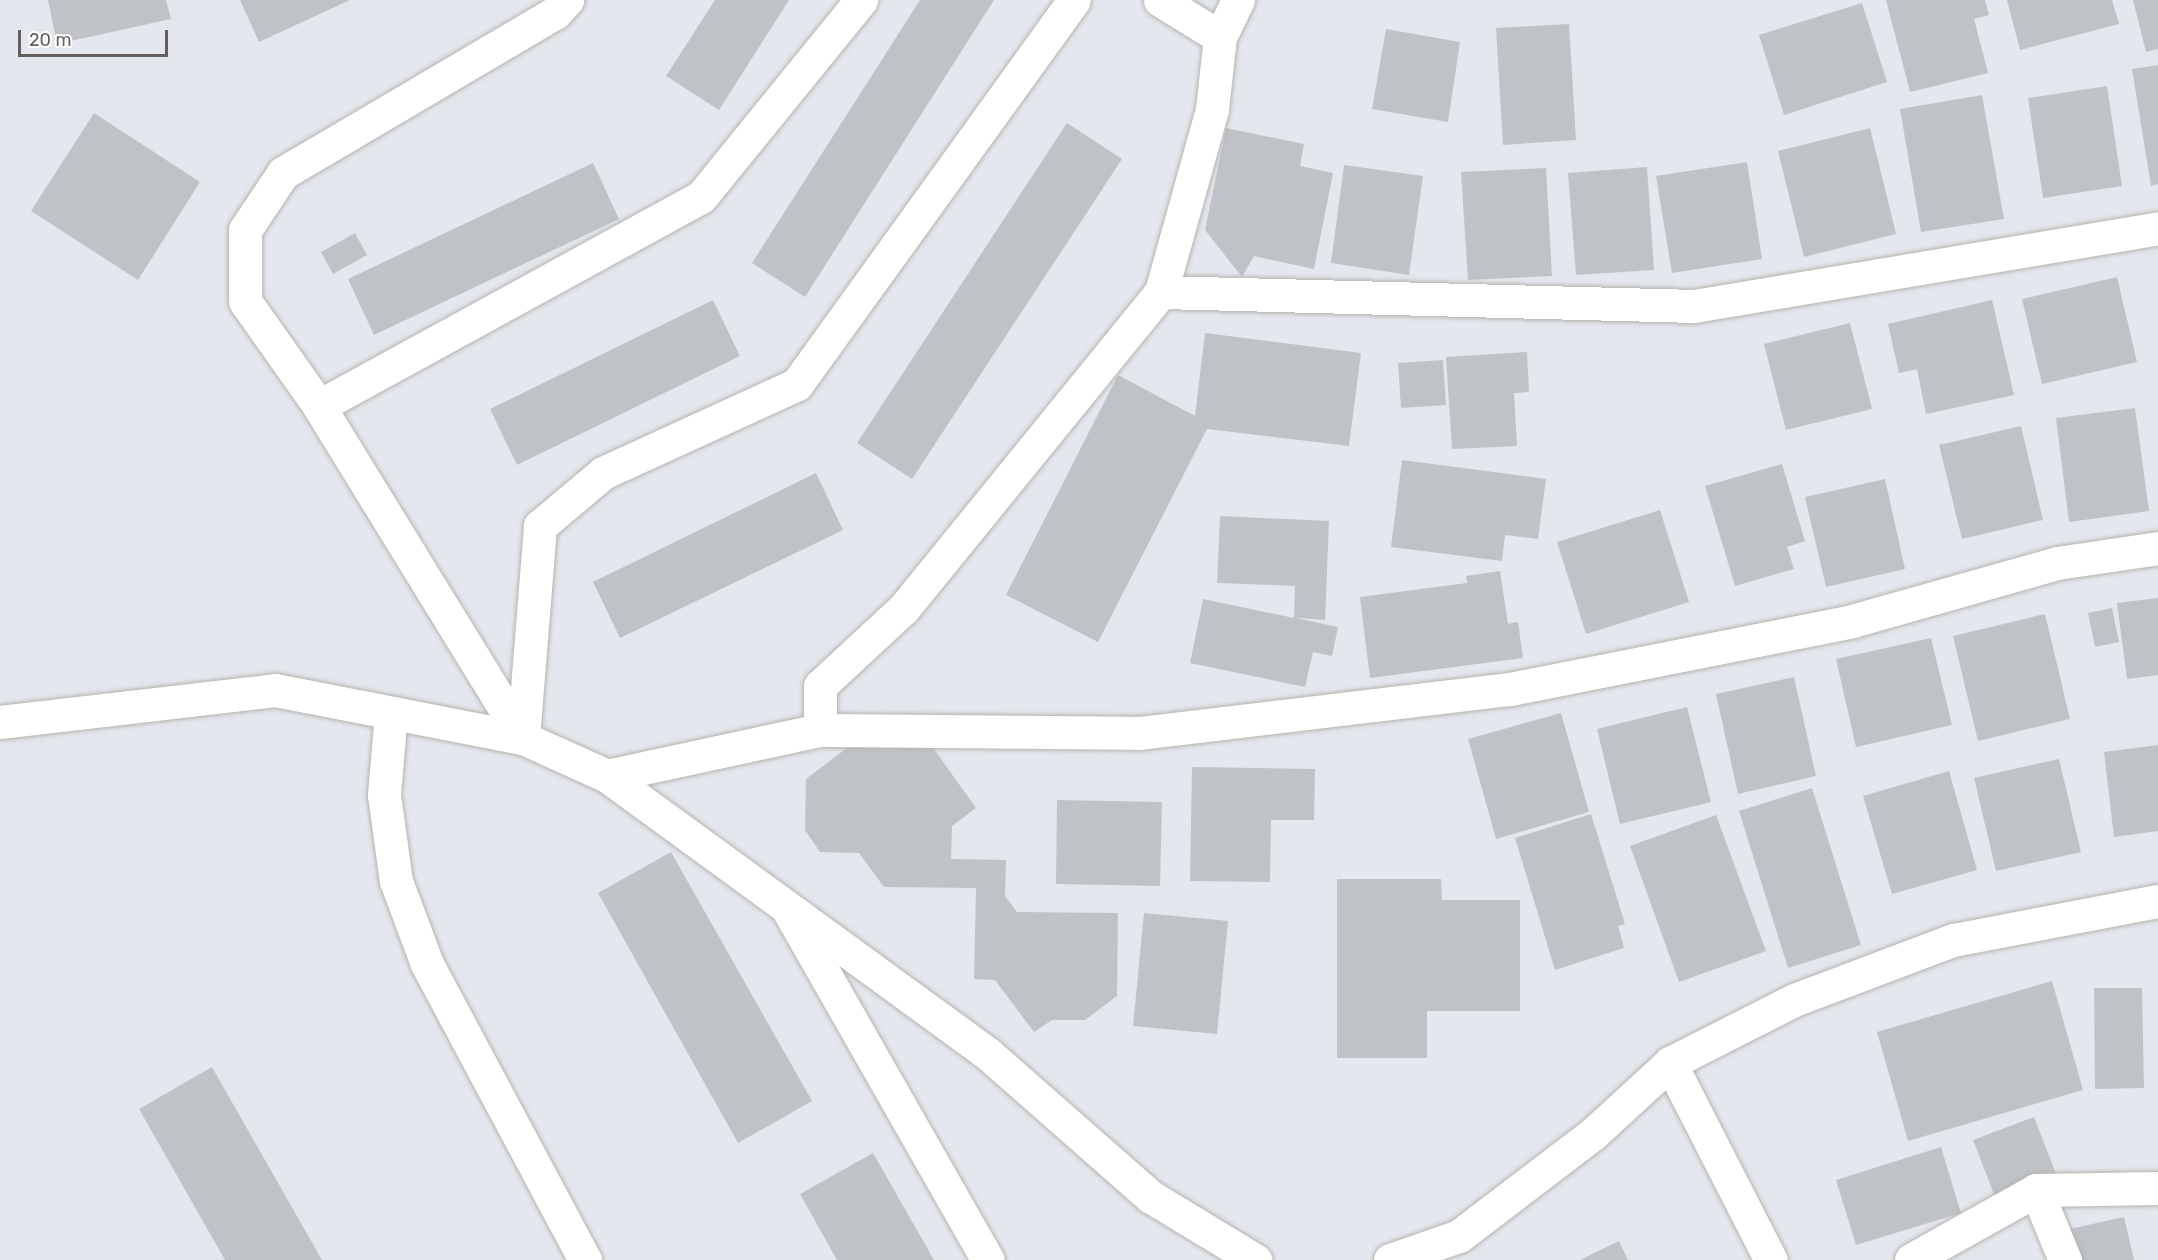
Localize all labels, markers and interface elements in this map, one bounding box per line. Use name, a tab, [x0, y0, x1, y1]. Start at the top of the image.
scale bar	[21, 18, 171, 56]
text: 20 m	[29, 29, 71, 51]

